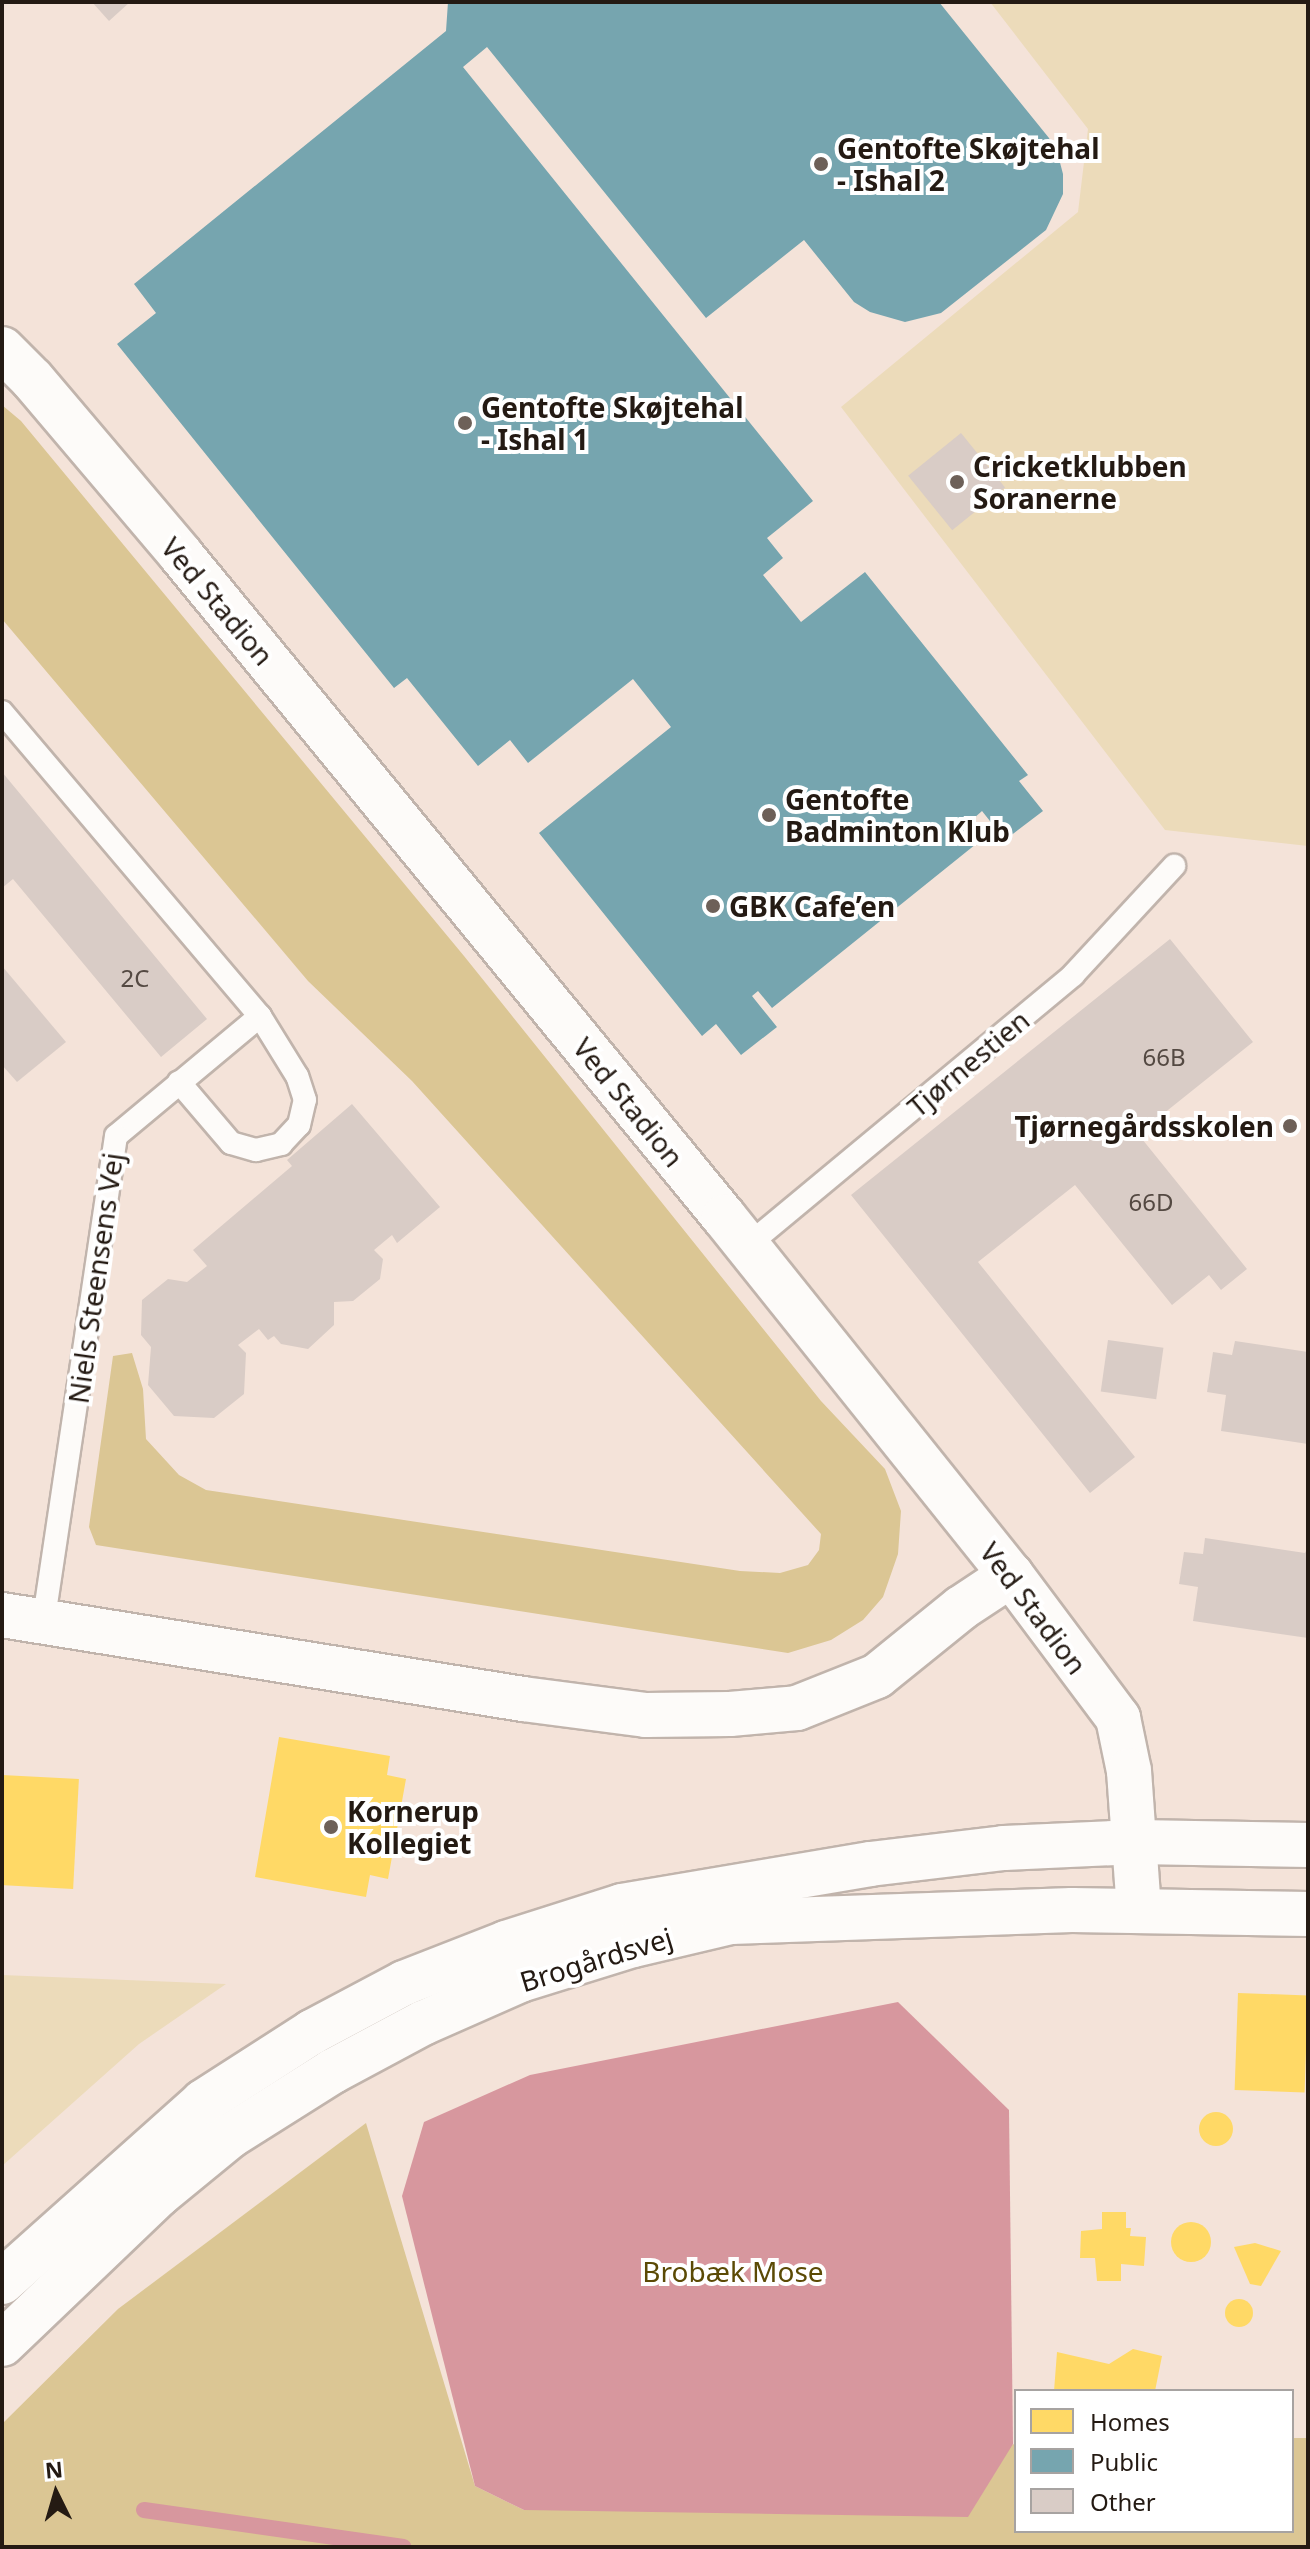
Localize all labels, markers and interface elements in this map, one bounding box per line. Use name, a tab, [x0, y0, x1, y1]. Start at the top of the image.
place label: Gentofte Skøjtehal - Ishal 2	[837, 131, 1099, 197]
marker: Gentofte Skøjtehal - Ishal 2	[812, 155, 830, 173]
place label: Gentofte Skøjtehal - Ishal 1	[481, 390, 743, 456]
marker: Gentofte Skøjtehal - Ishal 1	[456, 414, 474, 432]
place label: Cricketklubben Soranerne	[973, 449, 1187, 515]
marker: Cricketklubben Soranerne	[948, 473, 966, 491]
street label: Ved Stadion	[155, 530, 281, 672]
place label: Gentofte Badminton Klub	[785, 782, 1010, 848]
marker: Gentofte Badminton Klub	[760, 806, 778, 824]
place label: GBK Cafe’en	[729, 889, 895, 923]
marker: GBK Cafe’en	[704, 897, 722, 915]
house number: 2C	[121, 964, 149, 992]
street label: Tjørnestien	[900, 1002, 1036, 1124]
street label: Ved Stadion	[567, 1031, 691, 1173]
house number: 66B	[1142, 1043, 1186, 1071]
place label: Tjørnegårdsskolen	[1014, 1109, 1274, 1143]
marker: Tjørnegårdsskolen	[1281, 1117, 1299, 1135]
street label: Niels Steensens Vej	[61, 1150, 129, 1406]
house number: 66D	[1129, 1188, 1173, 1216]
street label: Ved Stadion	[974, 1535, 1094, 1681]
place label: Kornerup Kollegiet	[347, 1794, 479, 1860]
marker: Kornerup Kollegiet	[322, 1818, 340, 1836]
street label: Brogårdsvej	[516, 1920, 676, 1998]
park label: Brobæk Mose	[642, 2254, 824, 2288]
legend	[1014, 2389, 1294, 2533]
text: Homes	[1090, 2405, 1170, 2438]
text: Public	[1090, 2445, 1158, 2478]
north arrow	[16, 2453, 96, 2533]
text: N	[44, 2453, 64, 2485]
text: Other	[1090, 2485, 1156, 2518]

